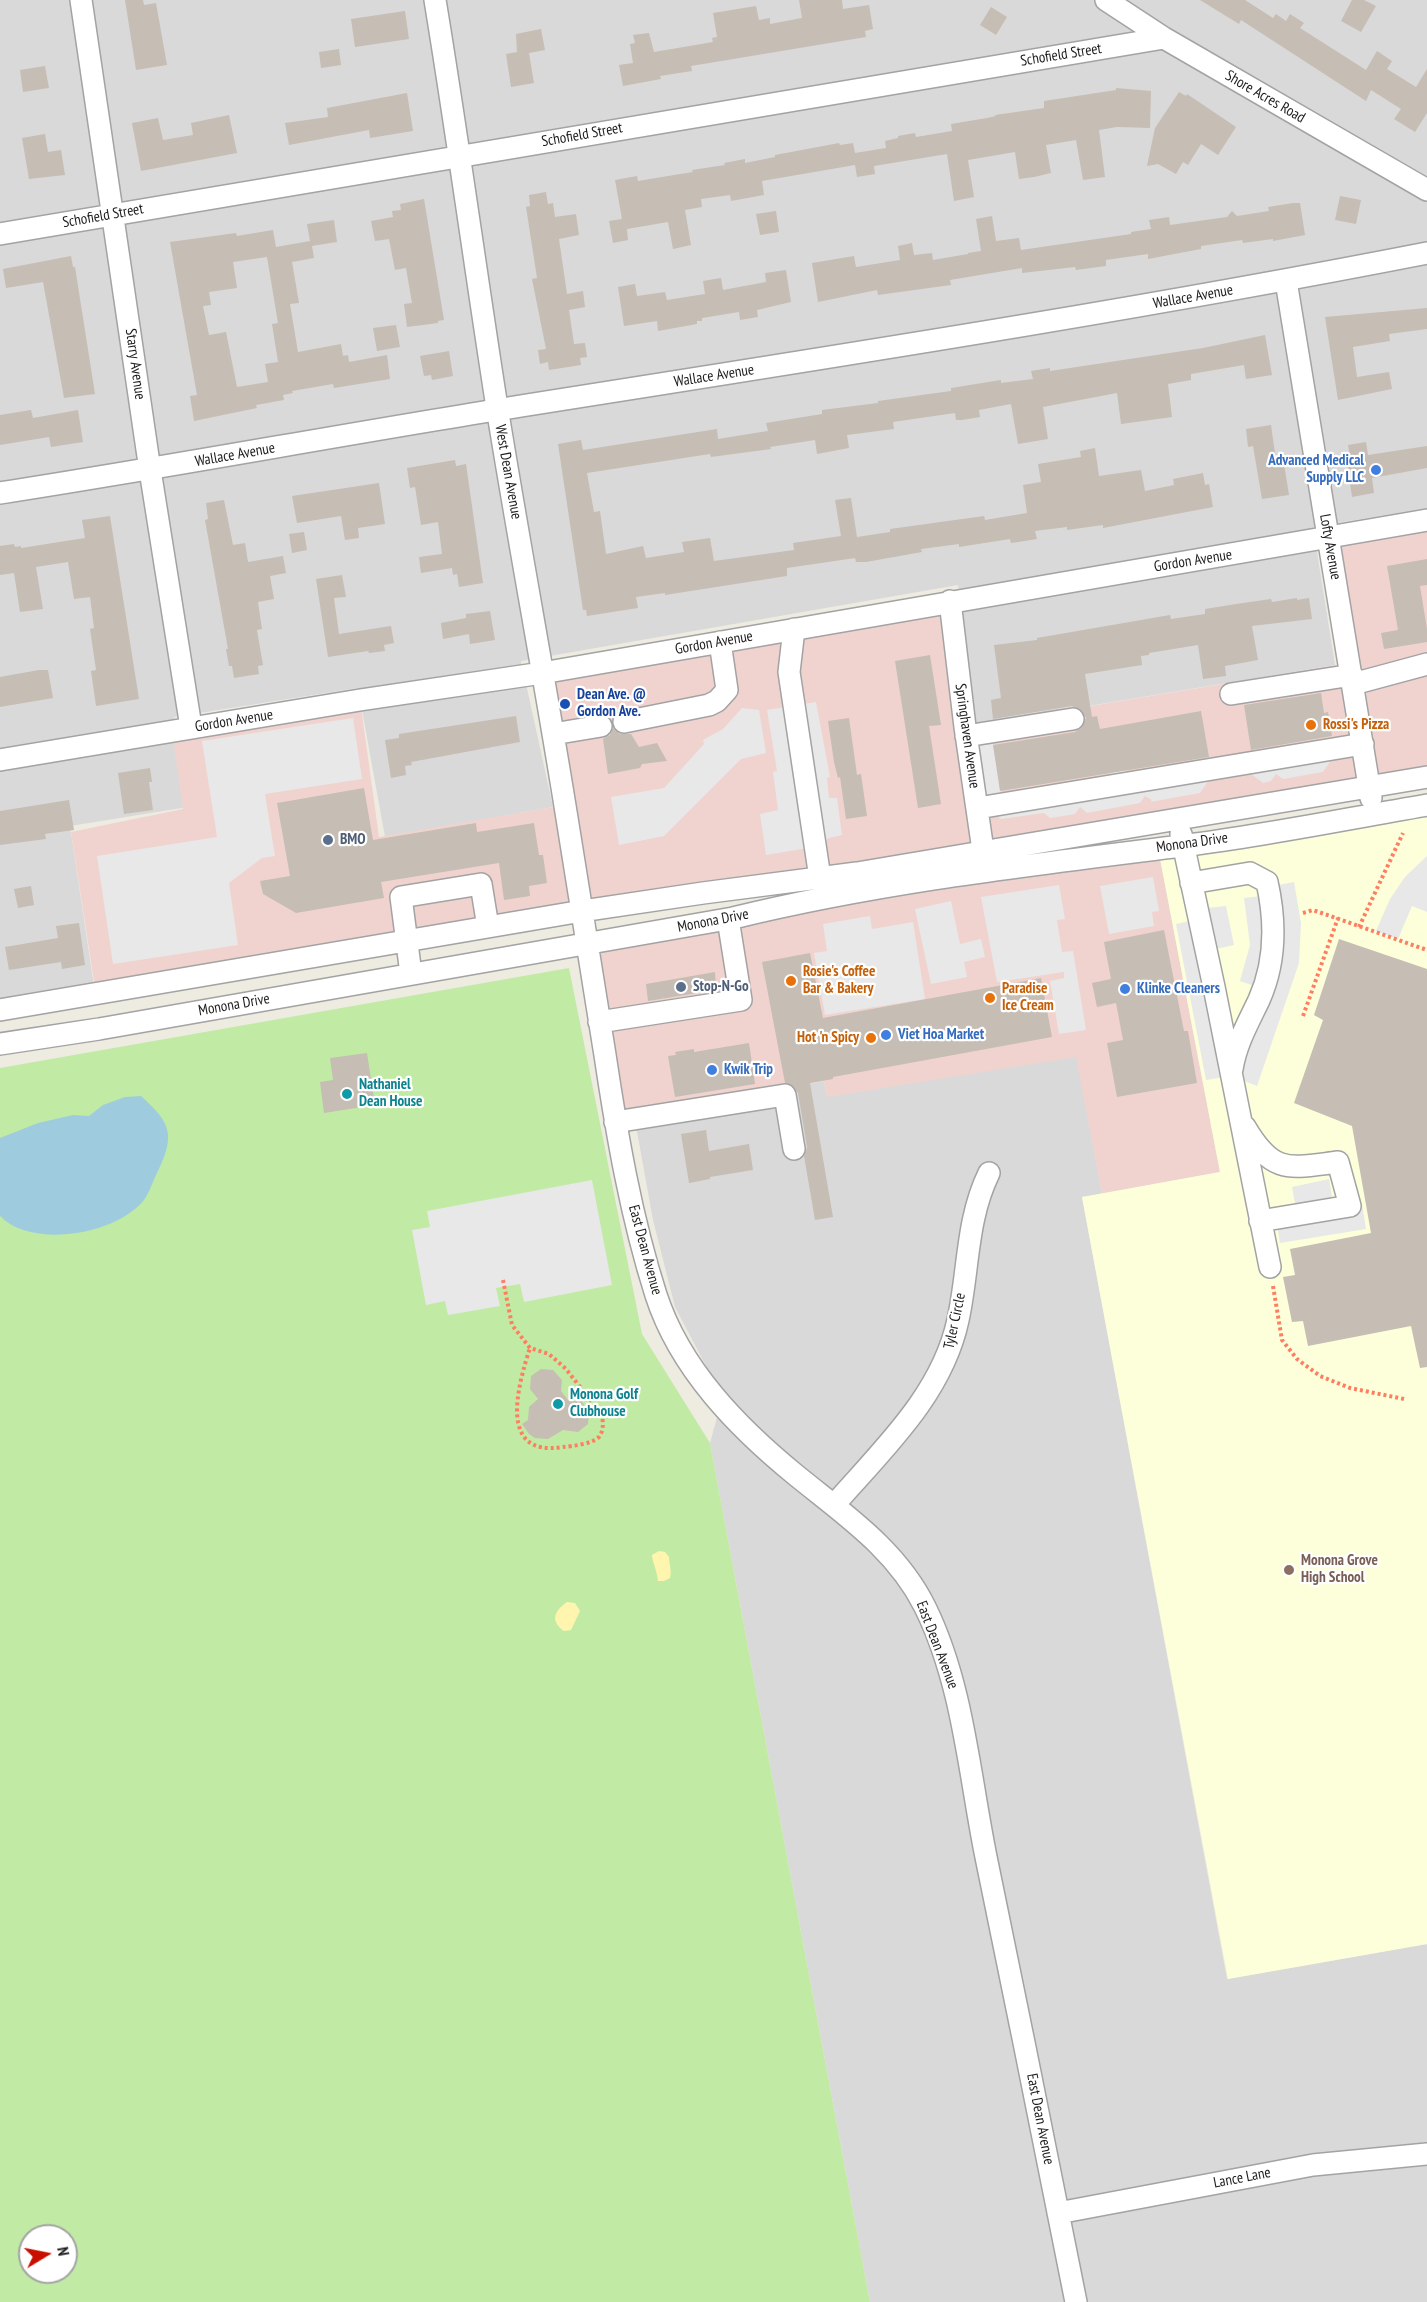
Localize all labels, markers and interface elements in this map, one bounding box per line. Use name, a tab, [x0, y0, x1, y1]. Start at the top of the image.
street label: Schofield Street	[1019, 40, 1103, 70]
street label: Shore Acres Road	[1222, 67, 1308, 127]
street label: Schofield Street	[540, 119, 624, 151]
street label: Schofield Street	[61, 200, 145, 232]
street label: Wallace Avenue	[1152, 281, 1234, 313]
street label: Starry Avenue	[121, 327, 149, 401]
street label: Wallace Avenue	[673, 361, 755, 391]
street label: West Dean Avenue	[491, 423, 525, 521]
street label: Wallace Avenue	[194, 439, 276, 471]
place label: Advanced Medical Supply LLC	[1268, 452, 1364, 487]
marker: Advanced Medical Supply LLC	[1369, 463, 1383, 477]
street label: Lofty Avenue	[1315, 513, 1345, 581]
street label: Gordon Avenue	[1153, 546, 1233, 576]
street label: Gordon Avenue	[674, 627, 754, 659]
street label: Springhaven Avenue	[951, 682, 983, 790]
place label: Dean Ave. @ Gordon Ave.	[577, 686, 646, 721]
marker: Dean Ave. @ Gordon Ave.	[558, 697, 572, 711]
street label: Gordon Avenue	[194, 706, 274, 736]
place label: Rossi's Pizza	[1323, 716, 1389, 734]
marker: Rossi's Pizza	[1304, 718, 1318, 732]
street label: Monona Drive	[1155, 829, 1229, 857]
place label: BMO	[340, 831, 366, 849]
marker: BMO	[321, 833, 335, 847]
street label: Monona Drive	[676, 905, 750, 937]
place label: Rosie's Coffee Bar & Bakery	[803, 963, 875, 998]
marker: Rosie's Coffee Bar & Bakery	[784, 974, 798, 988]
place label: Stop-N-Go	[693, 978, 749, 996]
marker: Stop-N-Go	[674, 980, 688, 994]
place label: Paradise Ice Cream	[1002, 980, 1054, 1015]
place label: Klinke Cleaners	[1137, 980, 1220, 998]
marker: Klinke Cleaners	[1118, 982, 1132, 996]
street label: Monona Drive	[197, 990, 271, 1020]
marker: Paradise Ice Cream	[983, 991, 997, 1005]
place label: Viet Hoa Market	[898, 1026, 984, 1044]
marker: Viet Hoa Market	[879, 1028, 893, 1042]
place label: Hot 'n Spicy	[797, 1029, 859, 1047]
marker: Hot 'n Spicy	[864, 1031, 878, 1045]
place label: Kwik Trip	[724, 1061, 773, 1079]
marker: Kwik Trip	[705, 1063, 719, 1077]
place label: Nathaniel Dean House	[359, 1076, 422, 1111]
marker: Nathaniel Dean House	[340, 1087, 354, 1101]
street label: East Dean Avenue	[624, 1203, 666, 1297]
street label: Tyler Circle	[940, 1291, 970, 1351]
place label: Monona Golf Clubhouse	[570, 1386, 638, 1421]
marker: Monona Golf Clubhouse	[551, 1397, 565, 1411]
place label: Monona Grove High School	[1301, 1552, 1378, 1587]
marker: Monona Grove High School	[1282, 1563, 1296, 1577]
street label: East Dean Avenue	[912, 1599, 962, 1691]
street label: East Dean Avenue	[1022, 2072, 1058, 2166]
street label: Lance Lane	[1212, 2164, 1272, 2192]
north arrow	[18, 2224, 78, 2284]
text: N	[53, 2245, 74, 2257]

